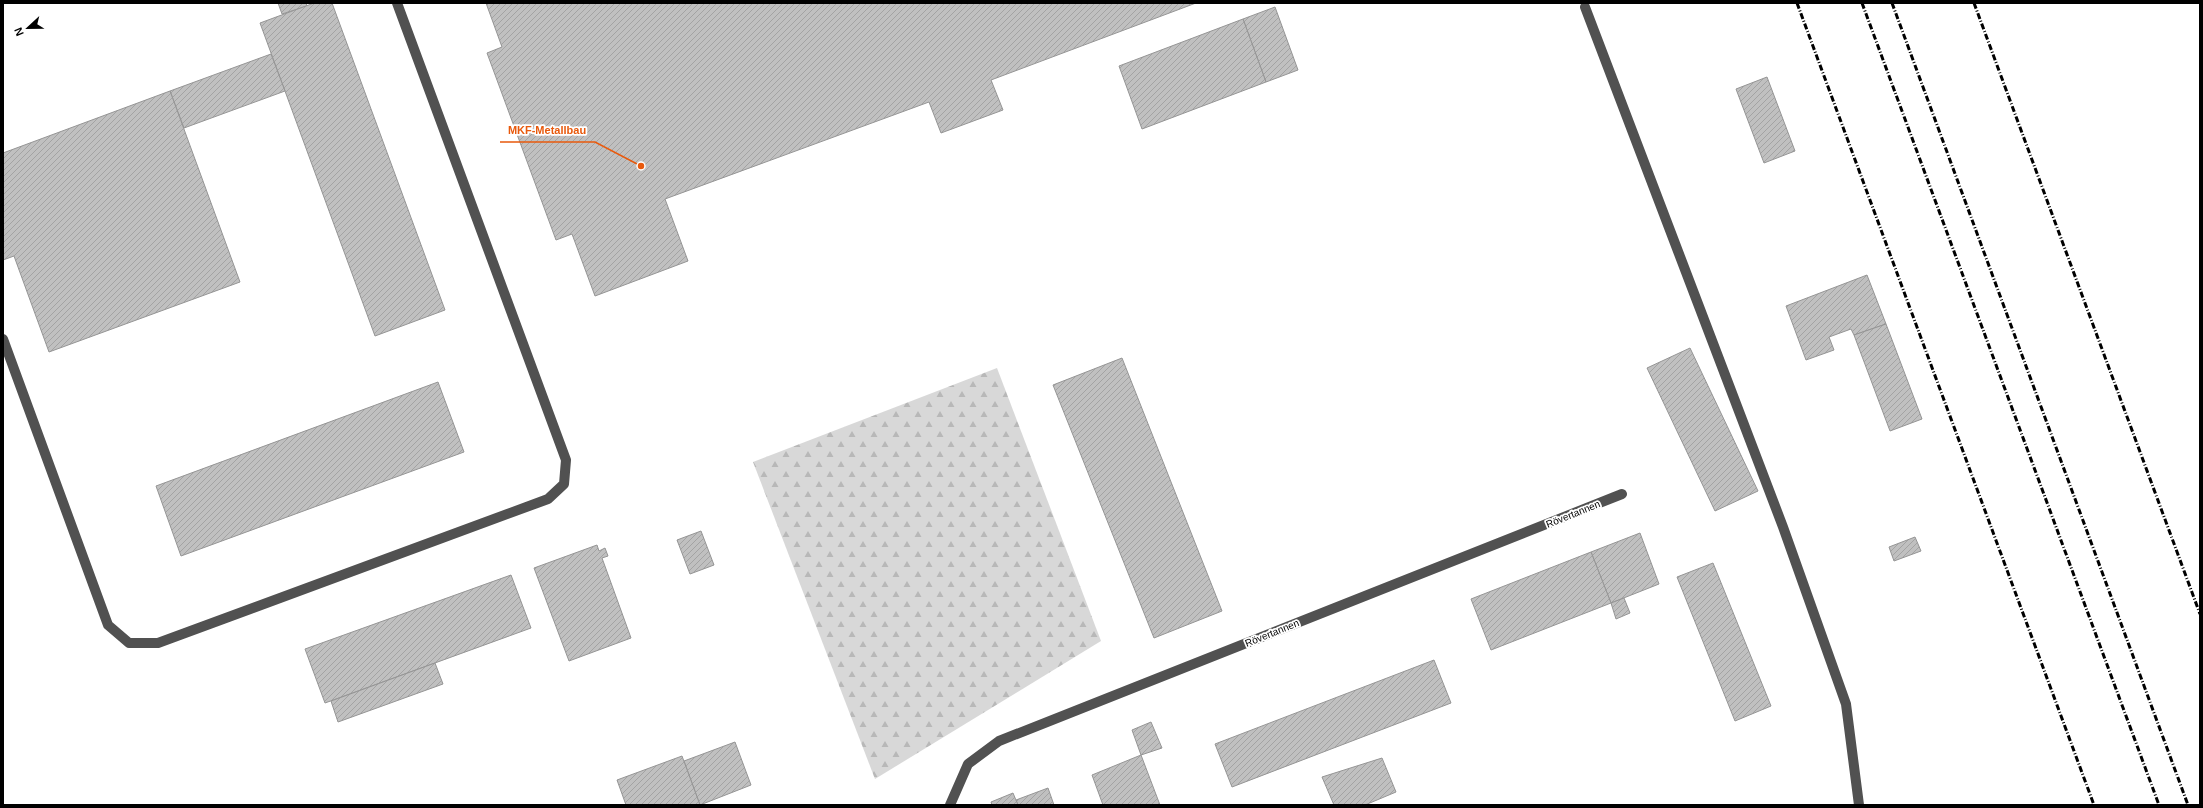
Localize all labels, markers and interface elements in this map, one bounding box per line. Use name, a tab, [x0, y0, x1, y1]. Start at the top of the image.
north arrow	[8, 8, 48, 48]
text: N	[12, 26, 26, 38]
callout: MKF-Metallbau	[500, 119, 595, 142]
text: MKF-Metallbau	[508, 124, 586, 136]
street label: Rövertannen	[1544, 498, 1602, 530]
street label: Rövertannen	[1243, 617, 1301, 649]

